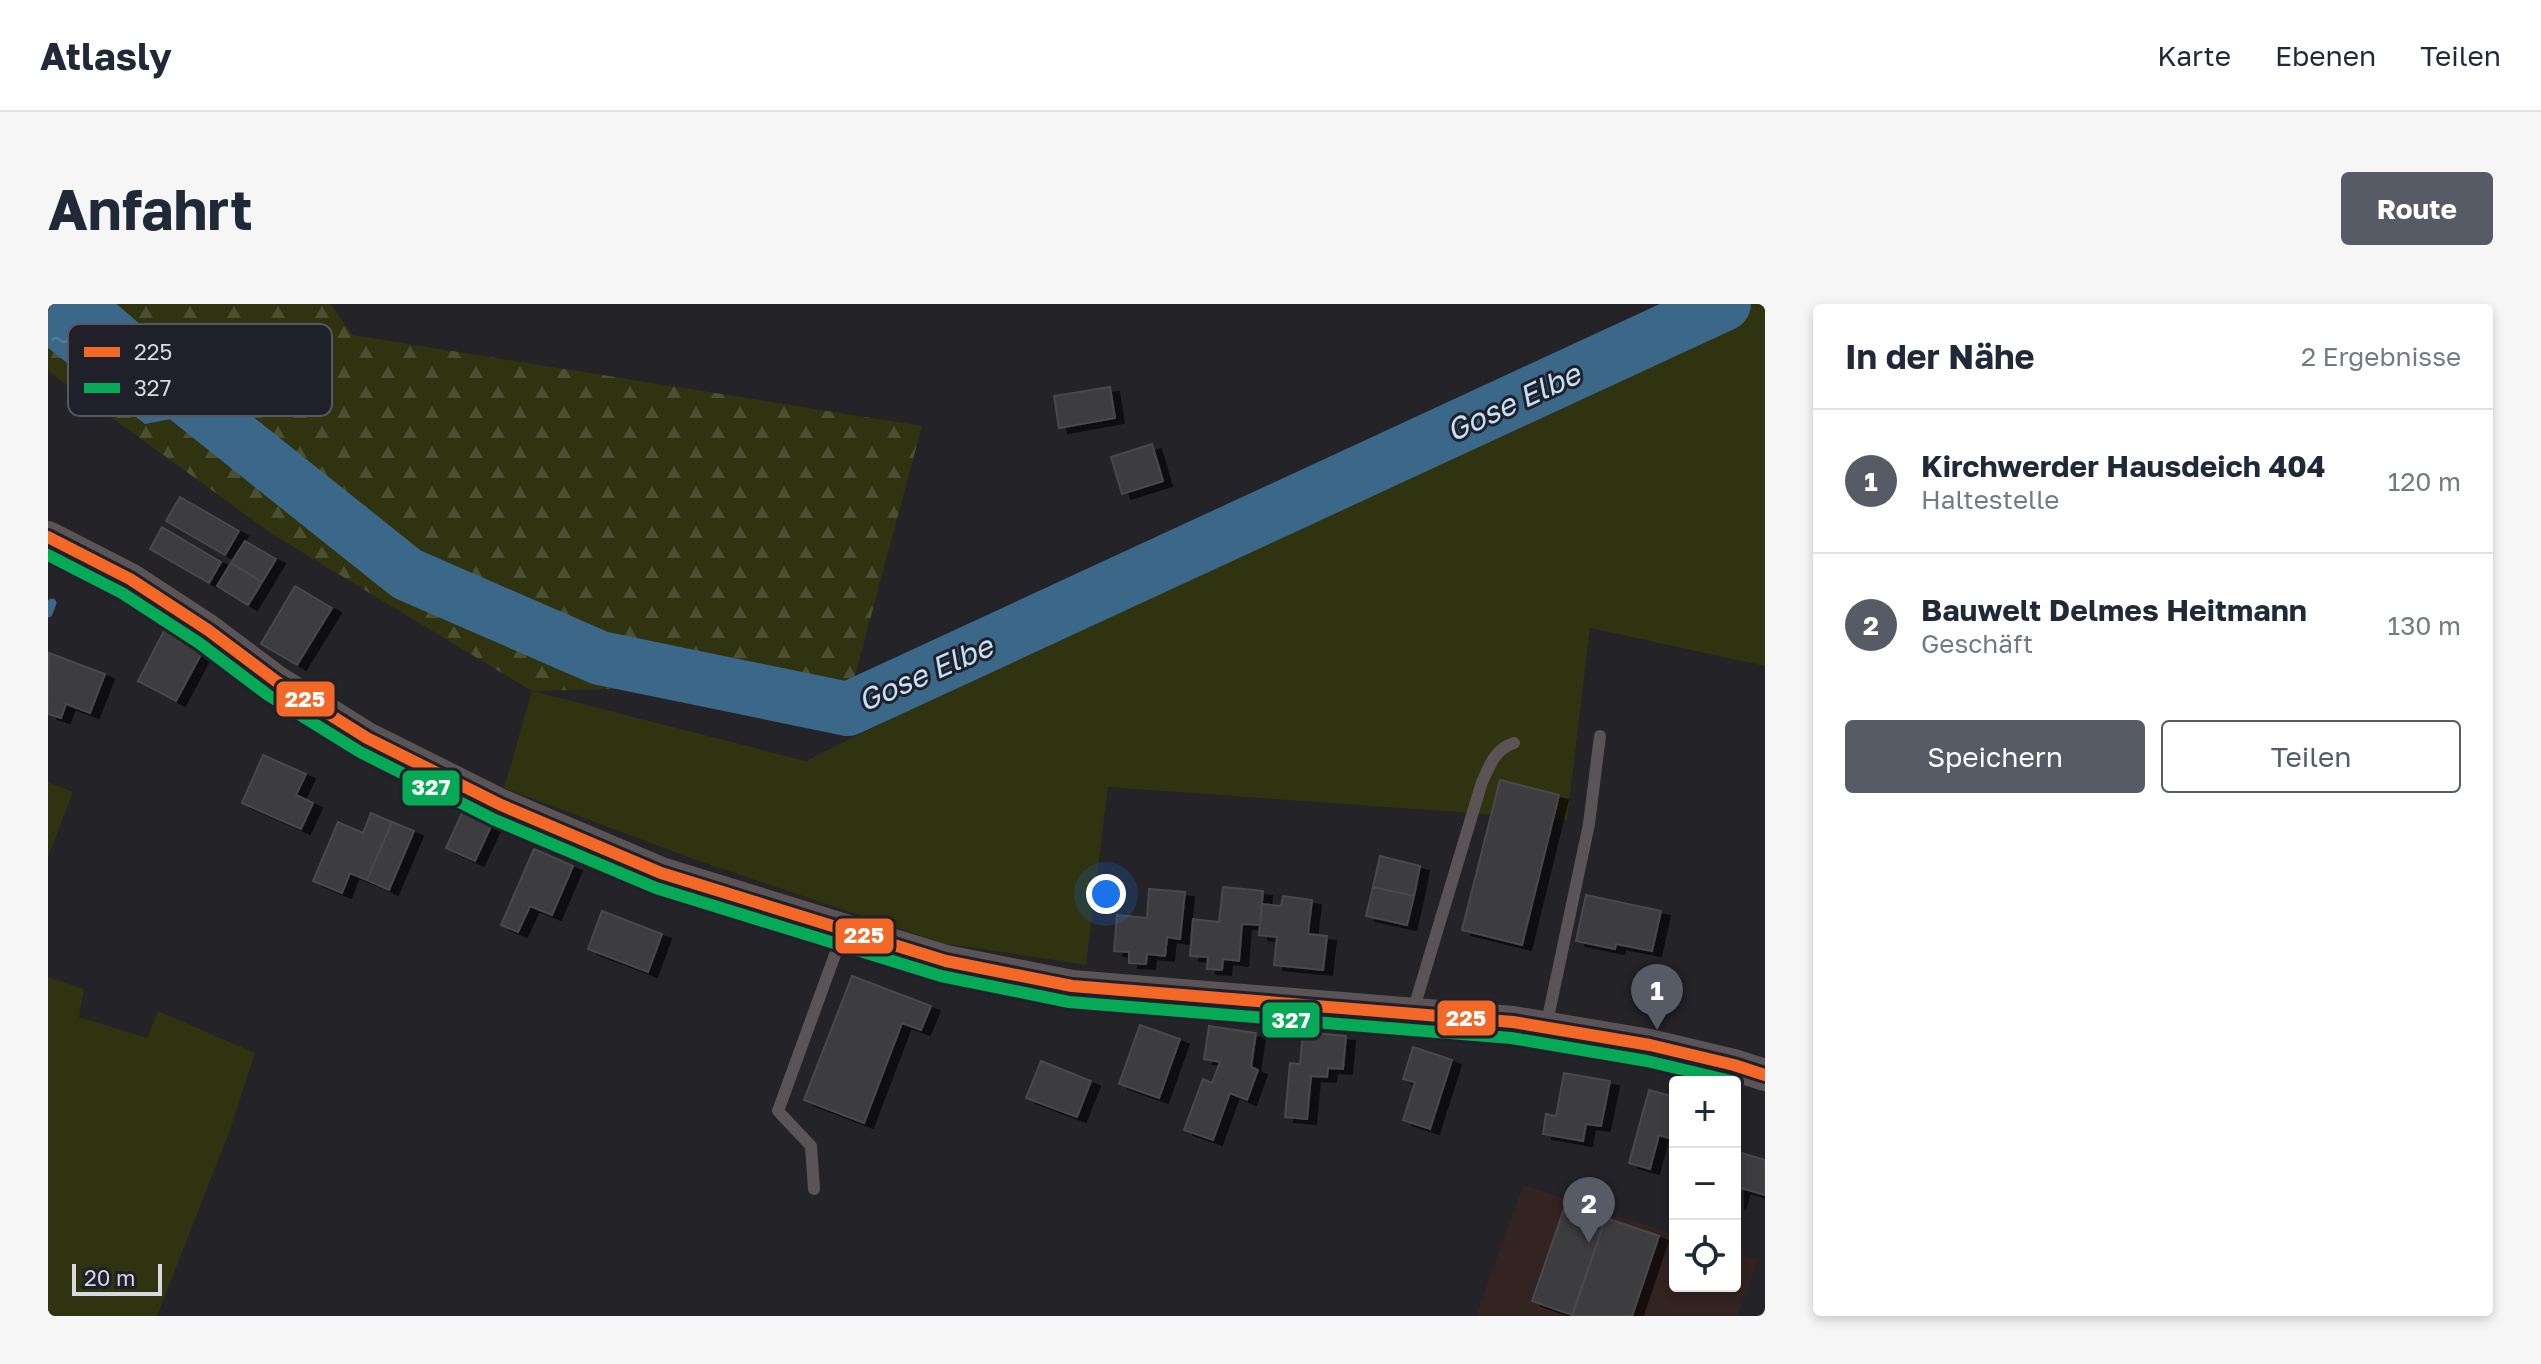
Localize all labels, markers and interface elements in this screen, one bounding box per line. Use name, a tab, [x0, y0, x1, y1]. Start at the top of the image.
text: Atlasly	[40, 33, 172, 78]
text: Karte	[2157, 39, 2231, 72]
text: Ebenen	[2275, 39, 2376, 72]
text: Teilen	[2420, 39, 2501, 72]
button: Route	[2341, 172, 2493, 245]
text: Anfahrt	[48, 175, 253, 242]
legend	[68, 324, 332, 416]
text: In der Nähe	[1845, 336, 2035, 376]
text: 225	[134, 338, 172, 365]
text: 2 Ergebnisse	[2301, 341, 2461, 372]
water label: Gose Elbe	[1440, 354, 1588, 449]
text: 327	[134, 374, 171, 401]
text: Kirchwerder Hausdeich 404	[1921, 448, 2326, 484]
text: 1	[1864, 466, 1878, 497]
text: 120 m	[2388, 466, 2461, 497]
text: Haltestelle	[1921, 484, 2059, 515]
text: Bauwelt Delmes Heitmann	[1921, 592, 2307, 628]
text: 2	[1863, 610, 1879, 641]
text: 130 m	[2388, 610, 2461, 641]
water label: Gose Elbe	[852, 626, 1000, 719]
text: Geschäft	[1921, 628, 2033, 659]
line badge: 225	[275, 680, 336, 718]
text: 225	[285, 685, 325, 712]
button: Speichern	[1845, 720, 2145, 793]
button: Teilen	[2161, 720, 2461, 793]
line badge: 327	[401, 769, 461, 807]
text: 327	[412, 773, 450, 800]
your location	[1086, 874, 1126, 914]
line badge: 225	[834, 917, 895, 955]
text: 225	[844, 921, 884, 948]
pin: 1	[1631, 964, 1683, 1030]
line badge: 225	[1436, 999, 1497, 1037]
line badge: 327	[1261, 1001, 1321, 1039]
text: 225	[1446, 1004, 1486, 1031]
text: 327	[1272, 1006, 1310, 1033]
map controls	[1669, 1076, 1741, 1292]
button: +	[1669, 1076, 1741, 1148]
button: −	[1669, 1148, 1741, 1220]
pin: 2	[1563, 1177, 1615, 1243]
button: locate	[1669, 1220, 1741, 1292]
scale bar	[72, 1260, 162, 1296]
text: 20 m	[84, 1264, 135, 1291]

